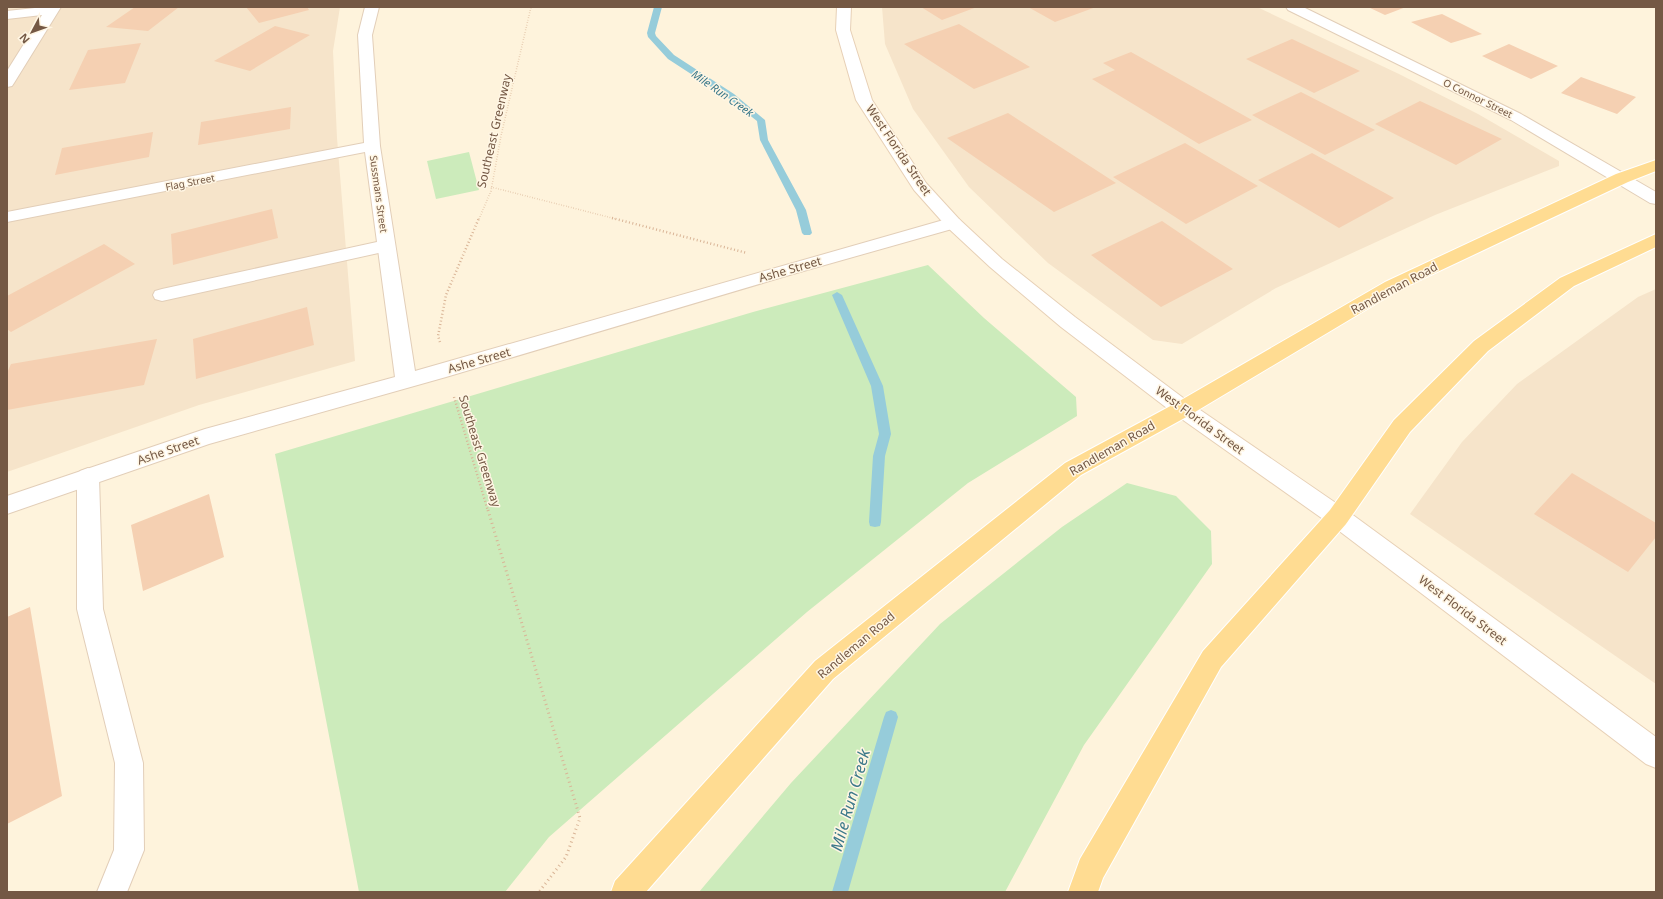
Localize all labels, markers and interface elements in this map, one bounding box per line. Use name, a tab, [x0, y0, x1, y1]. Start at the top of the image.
north arrow	[12, 12, 52, 52]
text: N	[15, 31, 33, 47]
water label: Mile Run Creek	[689, 66, 757, 120]
street label: Southeast Greenway	[473, 72, 516, 190]
street label: O Connor Street	[1441, 75, 1515, 121]
street label: West Florida Street	[862, 101, 936, 199]
street label: Sussmans Street	[367, 155, 391, 234]
street label: Flag Street	[164, 170, 216, 194]
street label: Ashe Street	[757, 252, 824, 286]
street label: Randleman Road	[1348, 258, 1440, 318]
street label: Ashe Street	[446, 343, 513, 377]
street label: West Florida Street	[1152, 382, 1249, 458]
street label: Southeast Greenway	[455, 393, 505, 510]
street label: Randleman Road	[1066, 417, 1158, 479]
street label: Ashe Street	[135, 431, 202, 468]
street label: West Florida Street	[1415, 571, 1511, 649]
street label: Randleman Road	[814, 608, 898, 682]
water label: Mile Run Creek	[825, 745, 875, 854]

